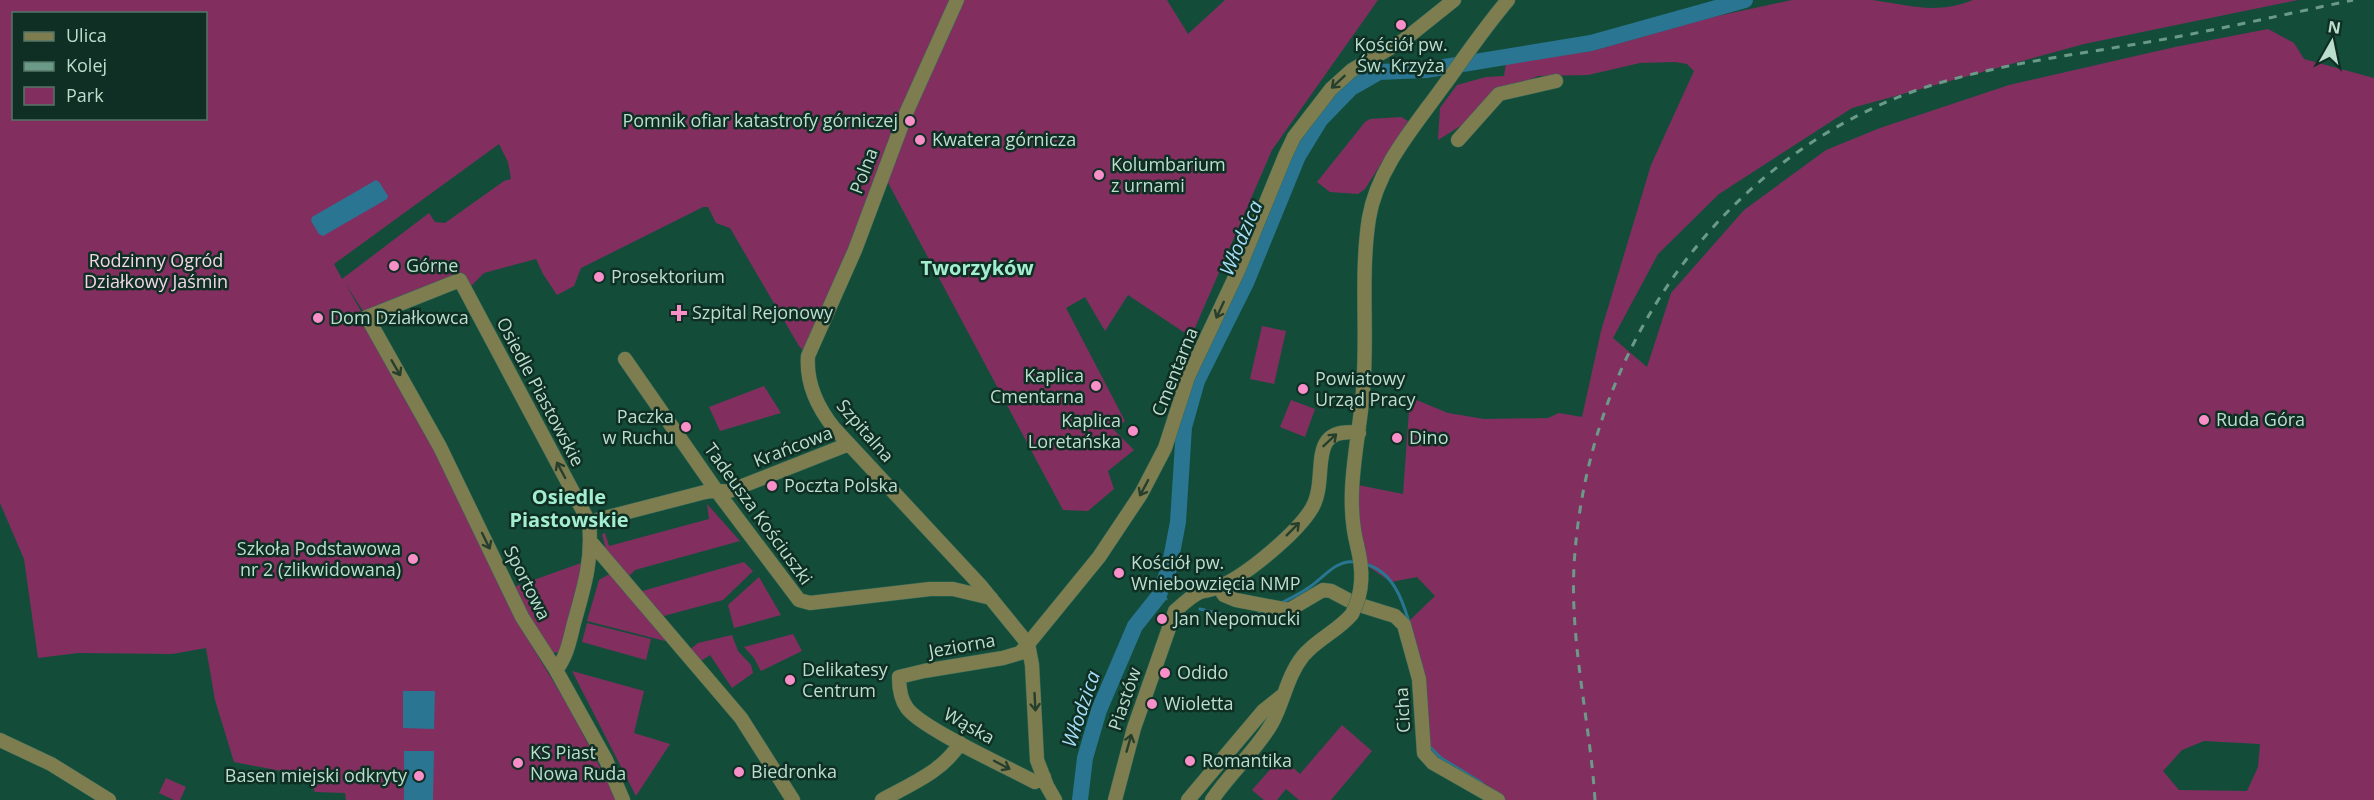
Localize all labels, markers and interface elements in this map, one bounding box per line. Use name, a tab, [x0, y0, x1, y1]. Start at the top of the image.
legend	[12, 12, 207, 120]
north arrow	[2302, 12, 2362, 72]
text: N	[2326, 15, 2342, 39]
marker: Kościół pw. Św. Krzyża	[1394, 18, 1408, 32]
text: Ulica	[66, 23, 107, 47]
place label: Kościół pw. Św. Krzyża	[1354, 32, 1448, 77]
text: Kolej	[66, 53, 107, 77]
one-way arrow	[1331, 75, 1346, 89]
text: Park	[66, 83, 104, 107]
place label: Pomnik ofiar katastrofy górniczej	[622, 108, 898, 132]
marker: Pomnik ofiar katastrofy górniczej	[903, 114, 917, 128]
place label: Kwatera górnicza	[932, 127, 1076, 151]
marker: Kwatera górnicza	[913, 133, 927, 147]
street label: Polna	[843, 144, 883, 197]
place label: Kolumbarium z urnami	[1111, 152, 1226, 197]
marker: Kolumbarium z urnami	[1092, 168, 1106, 182]
water label: Włodzica	[1213, 196, 1268, 280]
park label: Rodzinny Ogród Działkowy Jaśmin	[84, 248, 228, 293]
place label: Górne	[406, 253, 458, 277]
district label: Tworzyków	[920, 254, 1034, 281]
marker: Górne	[387, 259, 401, 273]
place label: Prosektorium	[611, 264, 725, 288]
marker: Prosektorium	[592, 270, 606, 284]
place label: Szpital Rejonowy	[692, 300, 834, 324]
one-way arrow	[1214, 300, 1226, 318]
marker: Szpital Rejonowy	[670, 304, 688, 322]
place label: Dom Działkowca	[330, 305, 469, 329]
marker: Dom Działkowca	[311, 311, 325, 325]
street label: Osiedle Piastowskie	[491, 313, 590, 470]
street label: Cmentarna	[1145, 324, 1203, 420]
one-way arrow	[390, 359, 402, 376]
place label: Kaplica Cmentarna	[990, 363, 1084, 408]
place label: Powiatowy Urząd Pracy	[1315, 366, 1416, 411]
marker: Kaplica Cmentarna	[1089, 379, 1103, 393]
marker: Powiatowy Urząd Pracy	[1296, 382, 1310, 396]
street label: Szpitalna	[832, 394, 900, 467]
place label: Paczka w Ruchu	[603, 404, 674, 449]
place label: Ruda Góra	[2216, 407, 2305, 431]
place label: Kaplica Loretańska	[1028, 408, 1121, 453]
marker: Ruda Góra	[2197, 413, 2211, 427]
marker: Paczka w Ruchu	[679, 420, 693, 434]
street label: Krańcowa	[750, 420, 836, 472]
marker: Kaplica Loretańska	[1126, 424, 1140, 438]
place label: Dino	[1409, 425, 1448, 449]
marker: Dino	[1390, 431, 1404, 445]
one-way arrow	[1323, 433, 1338, 447]
street label: Tadeusza Kościuszki	[699, 438, 818, 589]
one-way arrow	[555, 462, 566, 480]
place label: Poczta Polska	[784, 473, 898, 497]
marker: Poczta Polska	[765, 479, 779, 493]
one-way arrow	[1138, 479, 1150, 497]
district label: Osiedle Piastowskie	[509, 483, 629, 533]
one-way arrow	[1286, 522, 1301, 537]
one-way arrow	[480, 532, 492, 550]
place label: Szkoła Podstawowa nr 2 (zlikwidowana)	[237, 536, 401, 581]
street label: Sportowa	[499, 541, 557, 624]
place label: Kościół pw. Wniebowzięcia NMP	[1131, 550, 1301, 595]
marker: Szkoła Podstawowa nr 2 (zlikwidowana)	[406, 552, 420, 566]
marker: Kościół pw. Wniebowzięcia NMP	[1112, 566, 1126, 580]
place label: Jan Nepomucki	[1172, 606, 1300, 630]
marker: Jan Nepomucki	[1155, 612, 1169, 626]
street label: Jeziorna	[925, 627, 997, 663]
place label: Delikatesy Centrum	[802, 657, 889, 702]
place label: Odido	[1177, 660, 1228, 684]
street label: Piastów	[1102, 664, 1146, 733]
marker: Odido	[1158, 666, 1172, 680]
water label: Włodzica	[1055, 667, 1106, 751]
marker: Delikatesy Centrum	[783, 673, 797, 687]
street label: Cicha	[1389, 687, 1415, 733]
place label: Wioletta	[1164, 691, 1233, 715]
one-way arrow	[1029, 692, 1040, 712]
marker: Wioletta	[1145, 697, 1159, 711]
street label: Wąska	[940, 701, 999, 749]
one-way arrow	[1124, 734, 1136, 753]
place label: KS Piast Nowa Ruda	[530, 740, 626, 785]
place label: Romantika	[1202, 748, 1292, 772]
marker: Romantika	[1183, 754, 1197, 768]
marker: KS Piast Nowa Ruda	[511, 756, 525, 770]
place label: Biedronka	[751, 759, 837, 783]
one-way arrow	[993, 759, 1010, 771]
place label: Basen miejski odkryty	[225, 763, 408, 787]
marker: Biedronka	[732, 765, 746, 779]
marker: Basen miejski odkryty	[412, 769, 426, 783]

